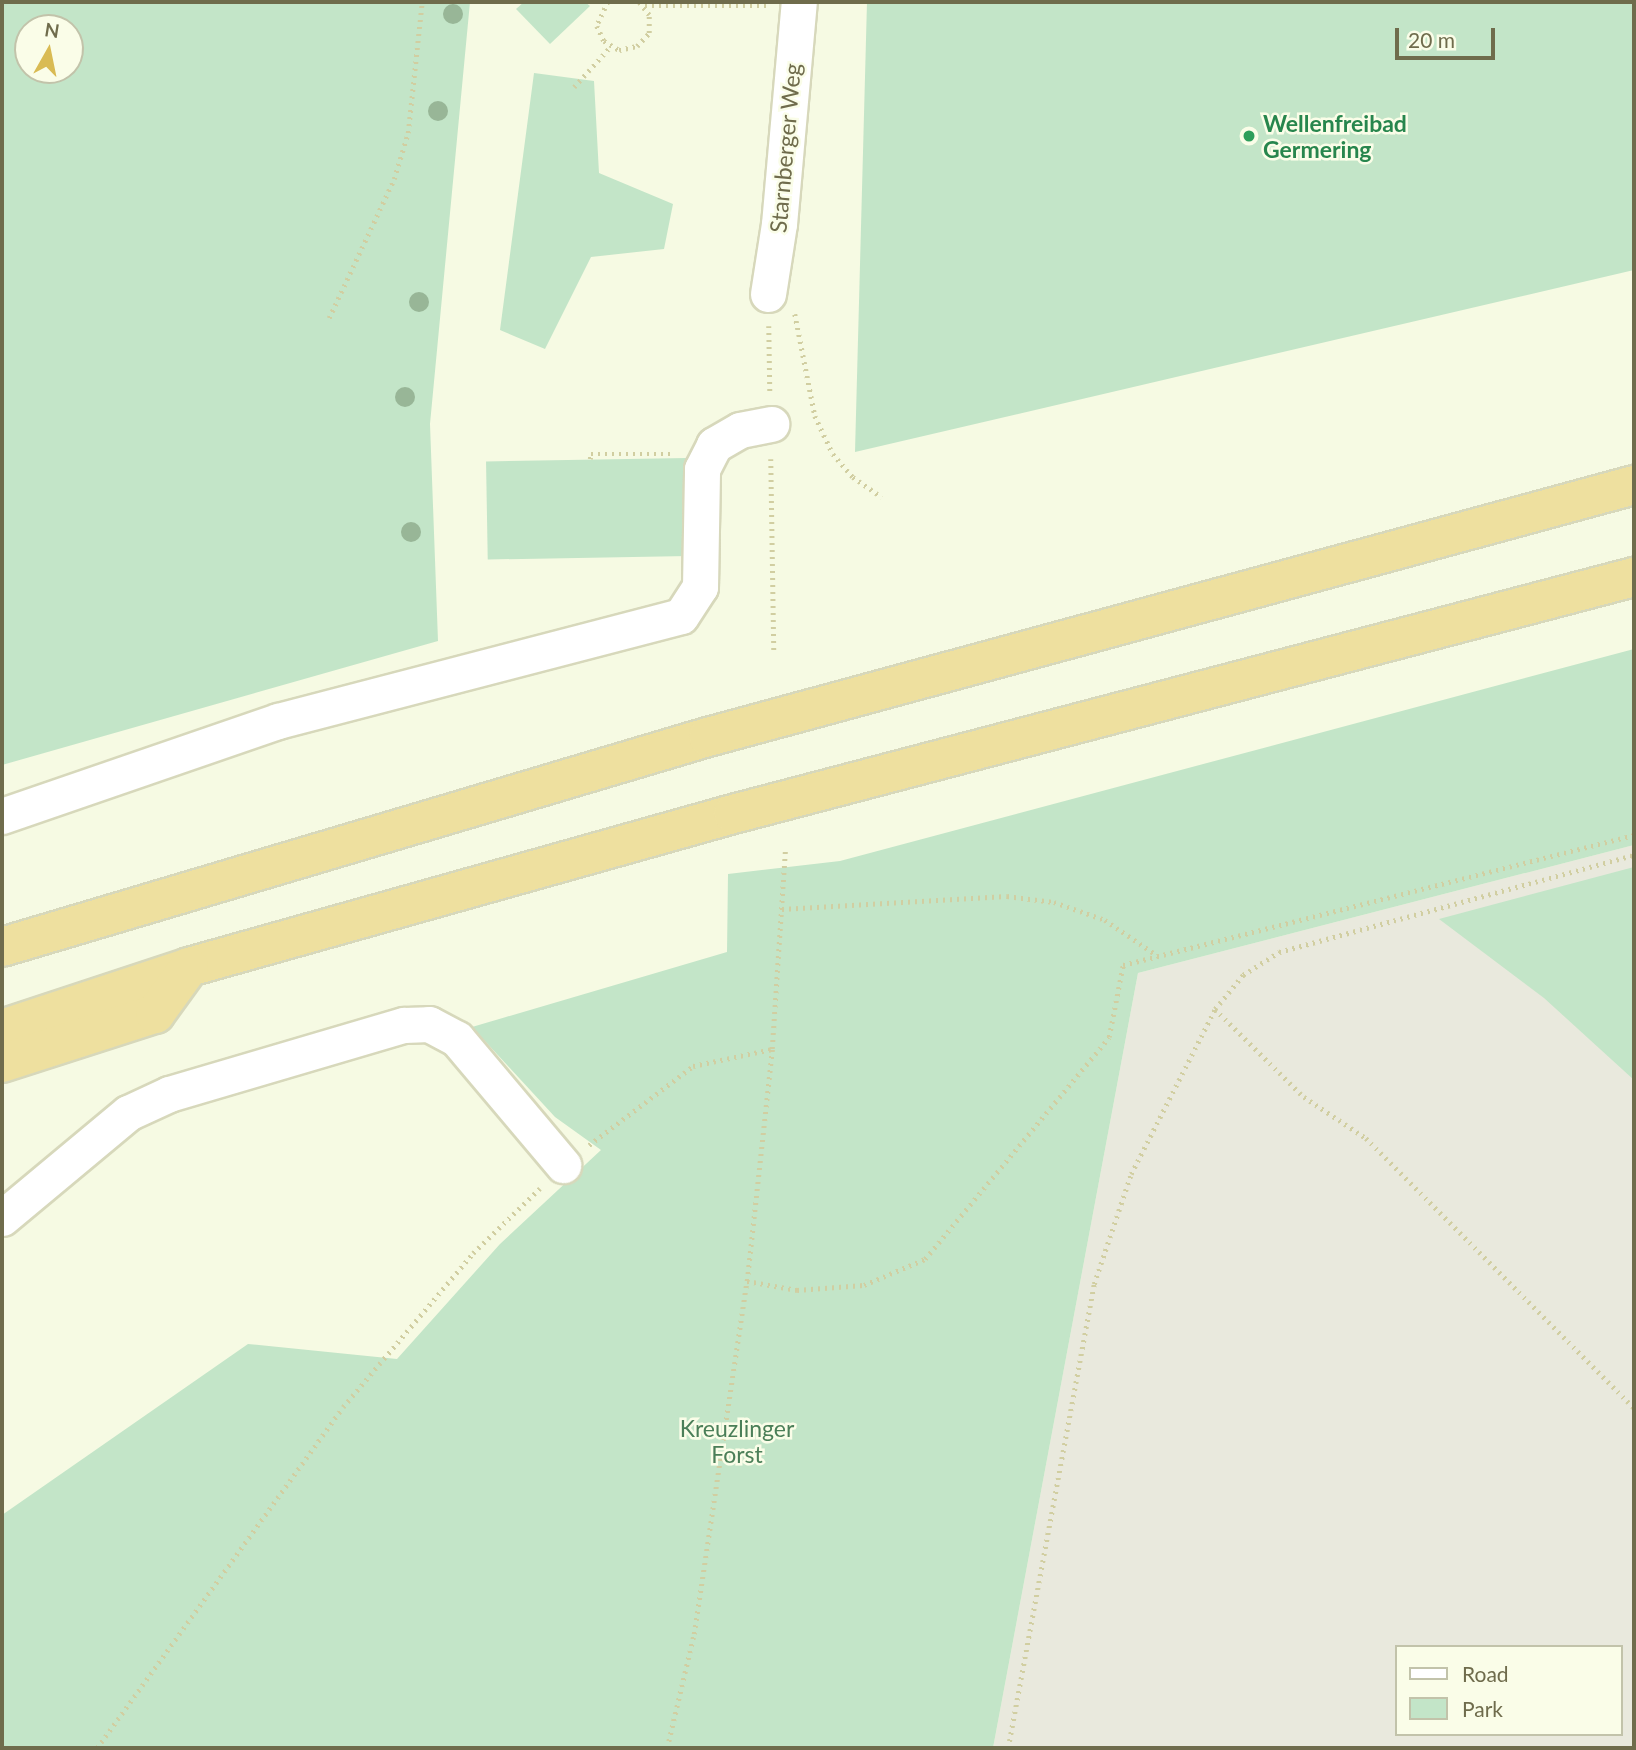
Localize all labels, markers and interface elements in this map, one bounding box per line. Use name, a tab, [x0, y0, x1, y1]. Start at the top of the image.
north arrow	[14, 14, 84, 84]
scale bar	[1398, 14, 1498, 58]
text: N	[43, 17, 61, 42]
text: 20 m	[1408, 27, 1455, 52]
street label: Starnberger Weg	[764, 62, 806, 234]
place label: Wellenfreibad Germering	[1263, 109, 1407, 163]
marker: Wellenfreibad Germering	[1241, 128, 1257, 144]
park label: Kreuzlinger Forst	[680, 1414, 794, 1468]
legend	[1394, 1645, 1622, 1736]
text: Road	[1462, 1661, 1509, 1686]
text: Park	[1462, 1696, 1503, 1721]

